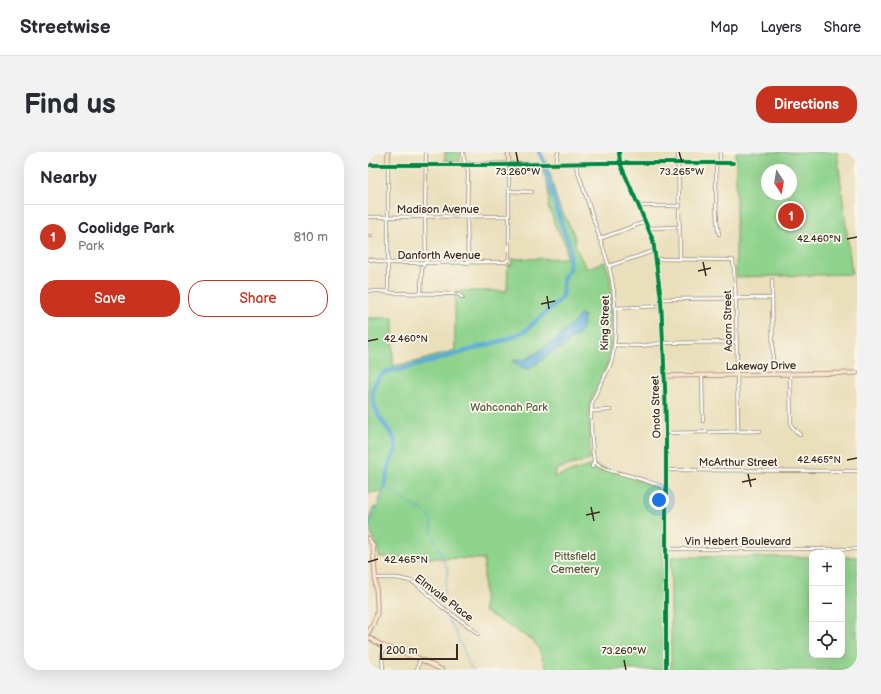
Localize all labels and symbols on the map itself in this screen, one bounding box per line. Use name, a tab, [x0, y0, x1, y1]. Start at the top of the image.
north arrow	[761, 164, 797, 200]
text: 73.260°W	[496, 166, 540, 178]
text: 73.265°W	[660, 166, 704, 178]
pin: 1	[778, 201, 804, 231]
street label: Madison Avenue	[397, 203, 480, 216]
text: 42.460°N	[797, 233, 841, 245]
street label: Danforth Avenue	[397, 249, 481, 262]
street label: Acorn Street	[721, 289, 735, 352]
street label: King Street	[598, 295, 612, 351]
text: 42.460°N	[384, 333, 428, 345]
street label: Lakeway Drive	[726, 359, 797, 373]
street label: Onota Street	[648, 375, 664, 439]
park label: Wahconah Park	[470, 401, 548, 414]
text: 42.465°N	[797, 454, 841, 466]
street label: McArthur Street	[699, 456, 778, 469]
your location	[649, 490, 669, 510]
street label: Vin Hebert Boulevard	[685, 535, 791, 548]
park label: Pittsfield Cemetery	[550, 550, 600, 576]
text: 42.465°N	[384, 554, 428, 566]
street label: Elmvale Place	[412, 572, 476, 625]
scale bar	[380, 642, 458, 661]
text: 73.260°W	[602, 645, 646, 657]

